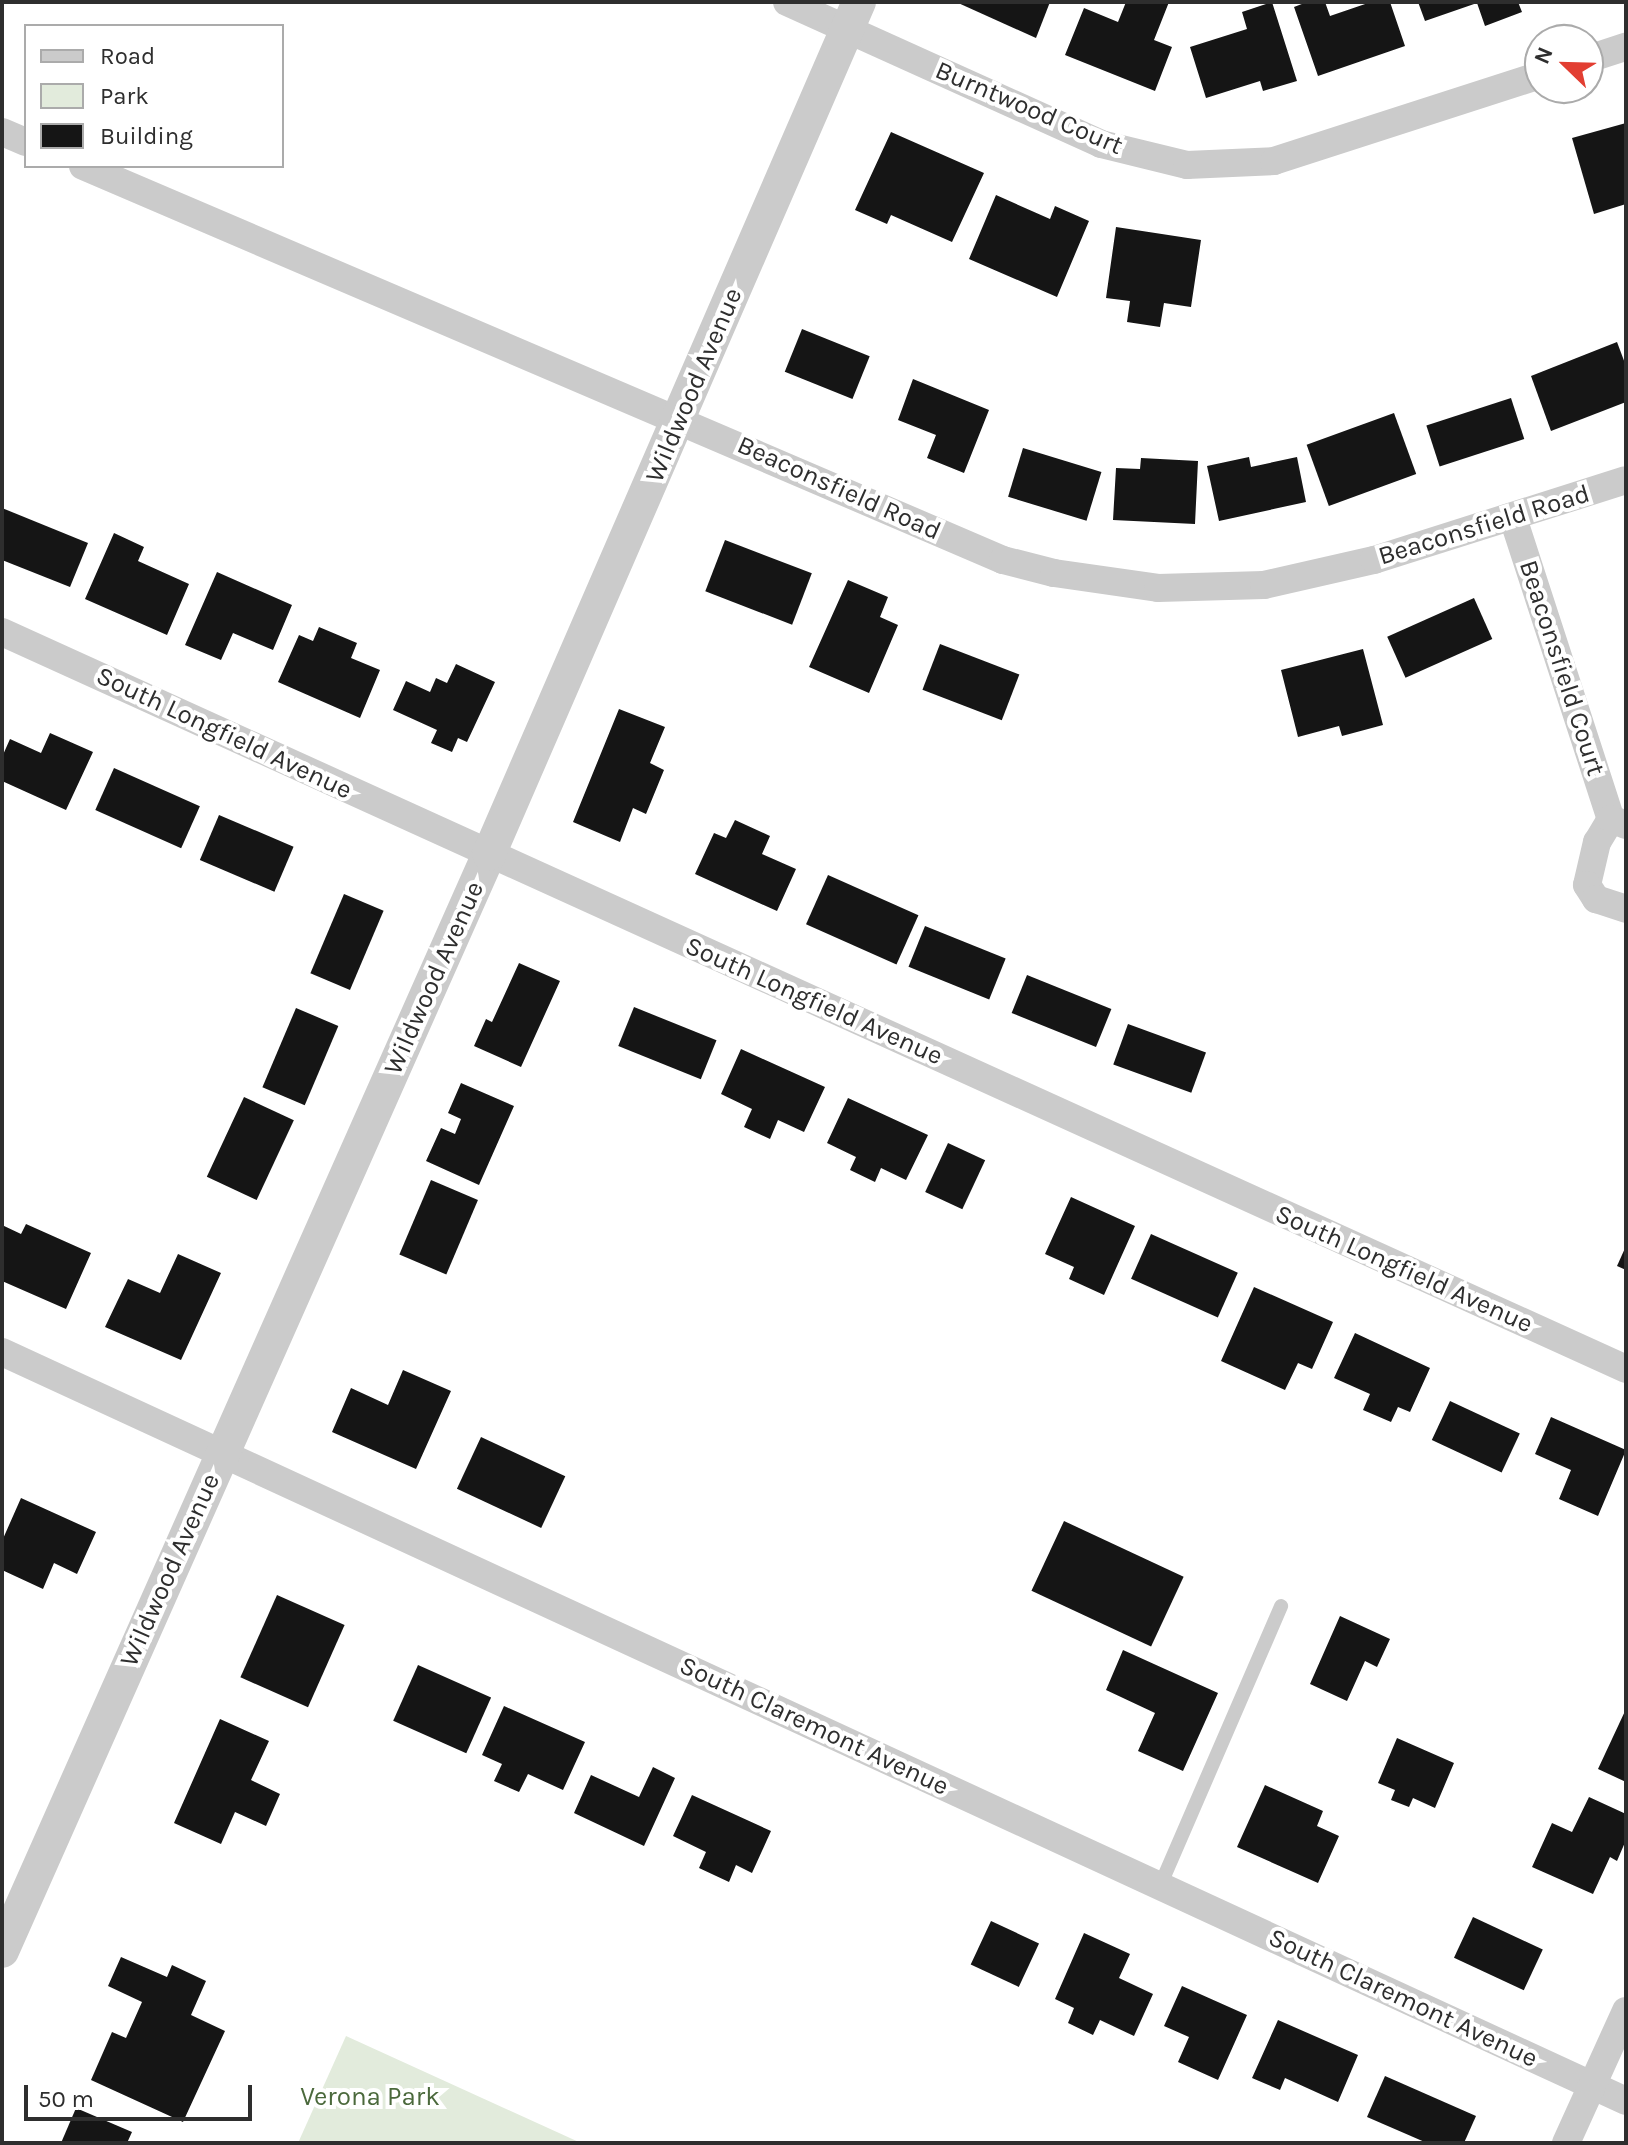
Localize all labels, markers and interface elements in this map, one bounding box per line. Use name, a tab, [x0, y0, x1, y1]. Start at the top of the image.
legend	[24, 24, 284, 168]
north arrow	[1524, 24, 1604, 104]
text: Road	[100, 42, 155, 70]
text: N	[1529, 43, 1559, 68]
street label: Burntwood Court	[931, 54, 1127, 162]
text: Park	[100, 82, 149, 110]
text: Building	[100, 122, 193, 150]
street label: Wildwood Avenue	[639, 283, 749, 487]
street label: Beaconsfield Road	[732, 429, 946, 547]
street label: Beaconsfield Road	[1374, 478, 1594, 572]
street label: Beaconsfield Court	[1512, 556, 1612, 780]
street label: South Longfield Avenue	[91, 660, 357, 806]
street label: Wildwood Avenue	[377, 877, 491, 1079]
street label: South Longfield Avenue	[680, 930, 948, 1072]
street label: South Longfield Avenue	[1270, 1198, 1538, 1340]
street label: Wildwood Avenue	[113, 1469, 227, 1671]
street label: South Claremont Avenue	[674, 1650, 954, 1802]
street label: South Claremont Avenue	[1263, 1922, 1543, 2074]
scale bar	[28, 2069, 256, 2119]
park label: Verona Park	[300, 2081, 440, 2113]
text: 50 m	[38, 2085, 94, 2113]

